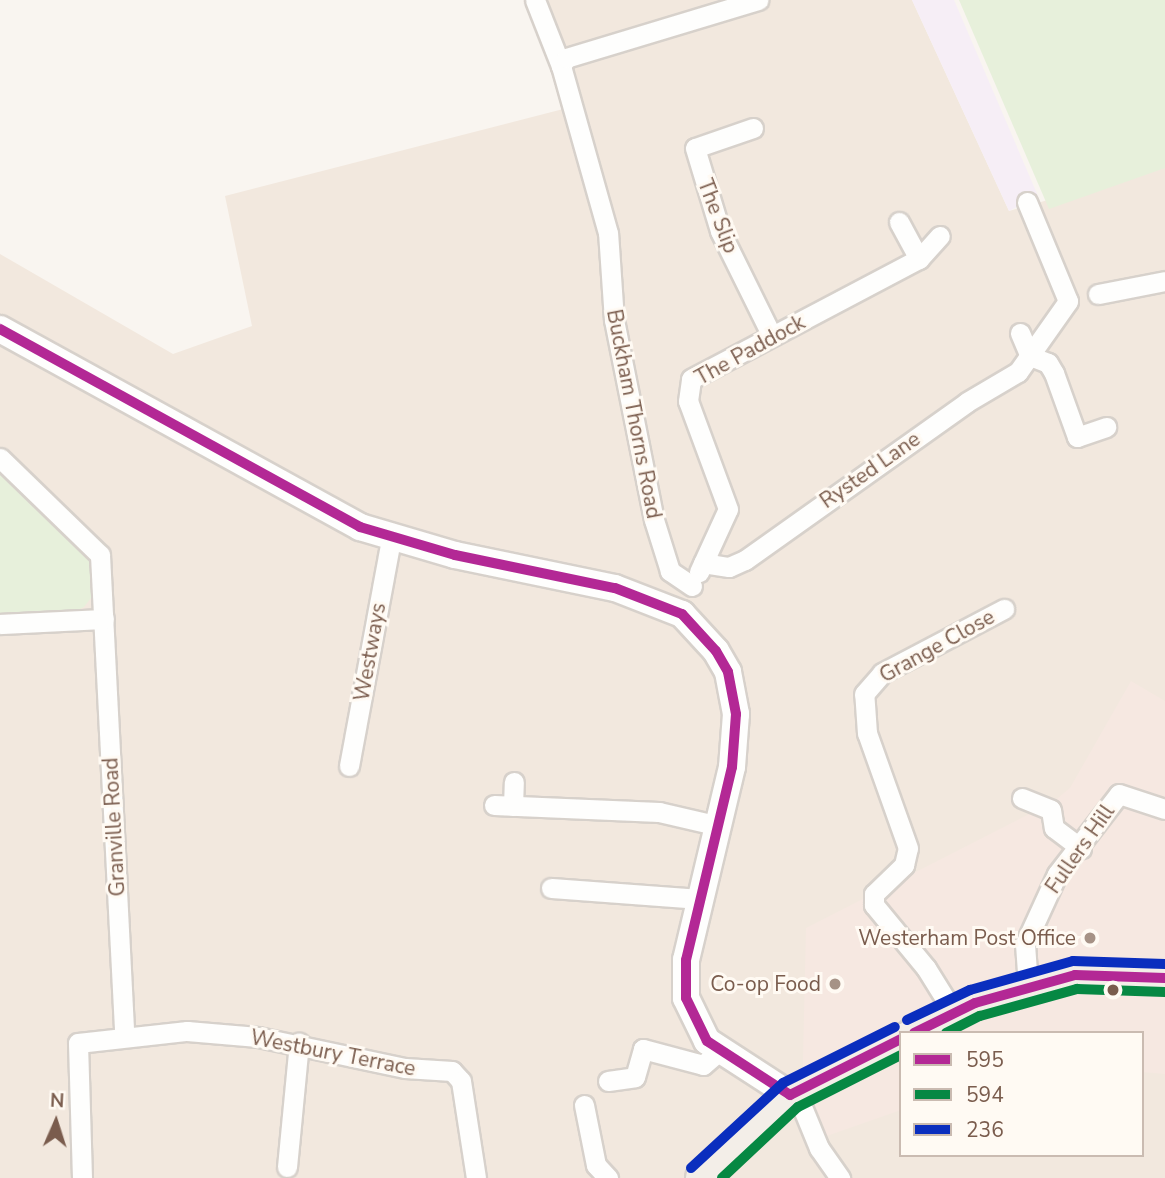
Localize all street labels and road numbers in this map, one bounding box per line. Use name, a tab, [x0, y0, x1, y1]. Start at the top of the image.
street label: The Slip	[692, 175, 744, 257]
street label: Buckham Thorns Road	[601, 307, 667, 521]
street label: The Paddock	[691, 310, 809, 390]
street label: Rysted Lane	[815, 426, 925, 514]
street label: Westways	[349, 601, 391, 703]
street label: Grange Close	[875, 604, 999, 688]
street label: Granville Road	[98, 757, 130, 897]
street label: Fullers Hill	[1040, 800, 1120, 898]
street label: Westbury Terrace	[248, 1025, 418, 1081]

